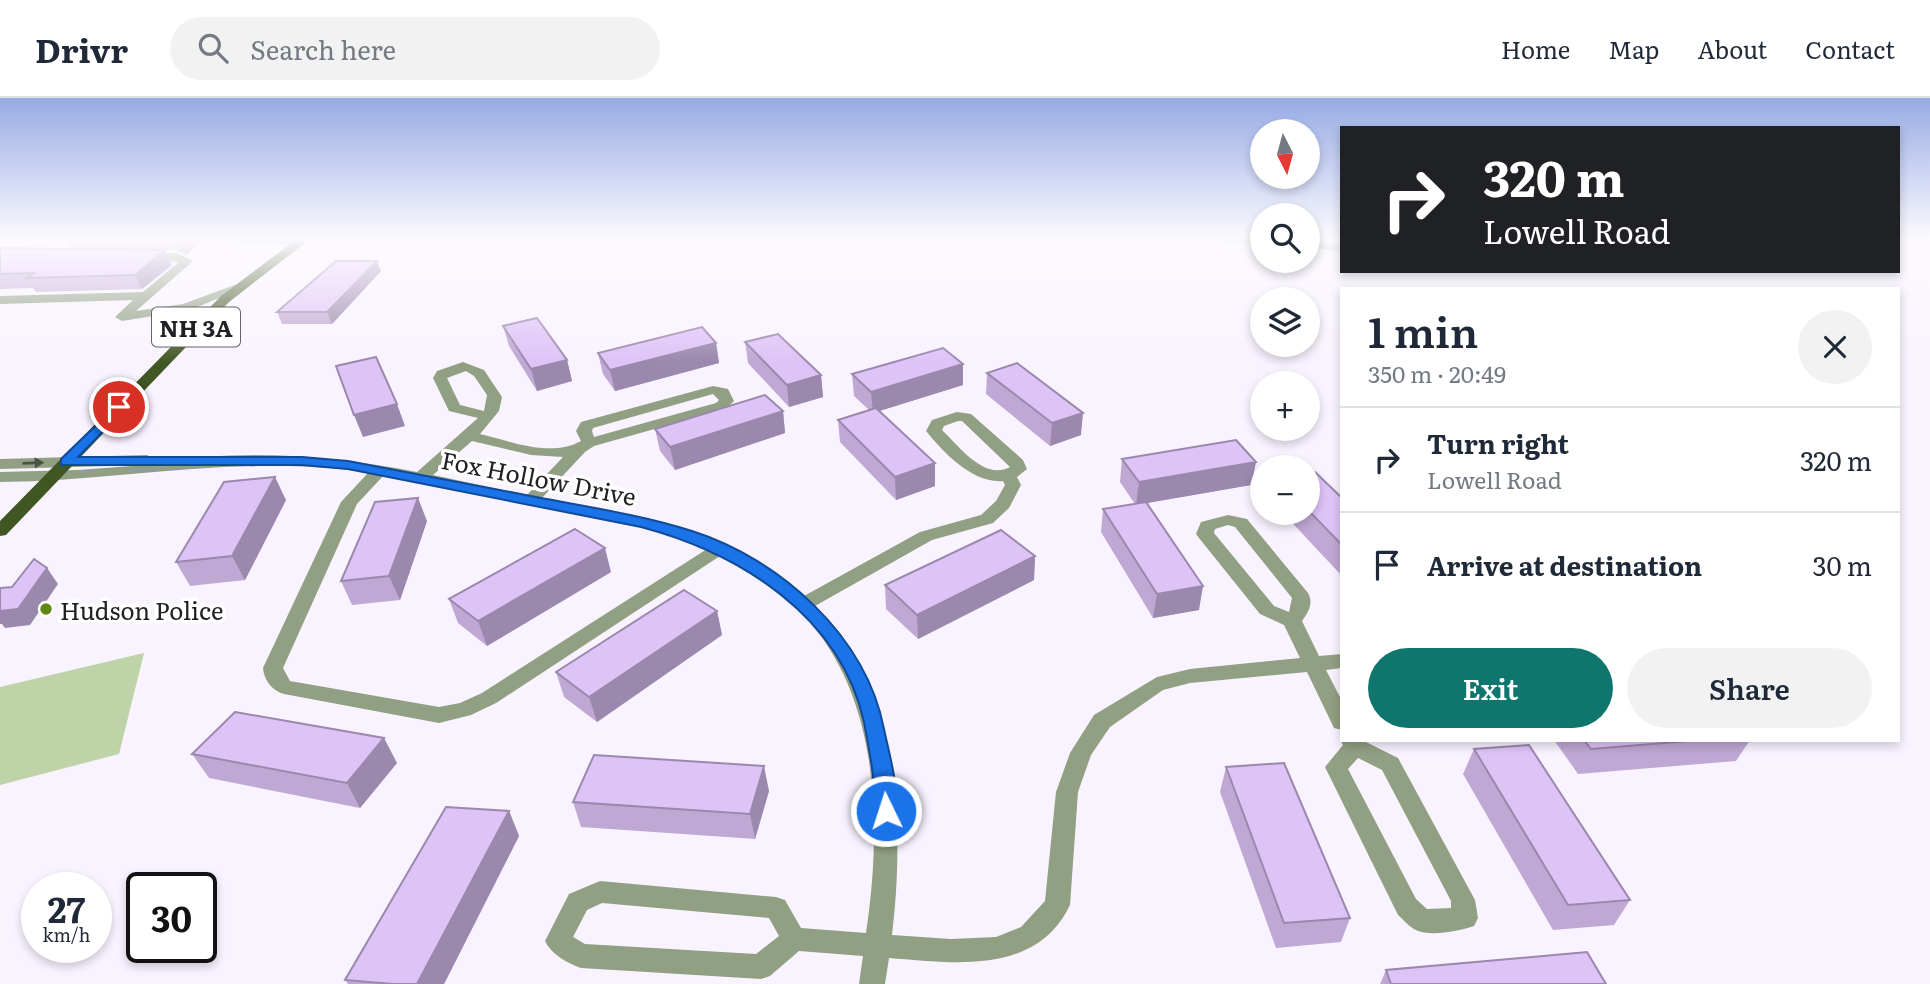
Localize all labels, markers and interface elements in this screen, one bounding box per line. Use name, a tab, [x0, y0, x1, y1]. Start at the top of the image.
search box	[170, 17, 660, 80]
text: Drivr	[35, 24, 128, 73]
icon: search	[194, 29, 232, 67]
text: Search here	[250, 29, 396, 68]
text: Home	[1501, 31, 1570, 66]
text: Map	[1608, 31, 1659, 66]
text: About	[1697, 31, 1767, 66]
text: Contact	[1805, 31, 1895, 66]
north arrow	[1250, 119, 1320, 189]
map controls	[1250, 119, 1320, 525]
text: 320 m	[1483, 139, 1625, 212]
icon: right	[1368, 154, 1459, 245]
button: search	[1250, 203, 1320, 273]
text: Lowell Road	[1483, 206, 1670, 254]
button: layers	[1250, 287, 1320, 357]
text: 1 min	[1368, 299, 1478, 361]
road number: NH 3A	[152, 308, 240, 346]
button: close	[1798, 310, 1872, 384]
text: 350 m · 20:49	[1368, 356, 1506, 390]
button: +	[1250, 371, 1320, 441]
pin	[89, 377, 149, 437]
icon: arrive	[100, 388, 138, 426]
text: Turn right	[1427, 423, 1569, 462]
text: 320 m	[1800, 440, 1872, 479]
street label: Fox Hollow Drive	[439, 441, 639, 513]
icon: right	[1368, 441, 1406, 479]
button: −	[1250, 455, 1320, 525]
one-way arrow	[22, 457, 44, 468]
text: Lowell Road	[1427, 462, 1562, 496]
text: Arrive at destination	[1427, 545, 1702, 584]
text: 30 m	[1812, 545, 1872, 584]
icon: arrive	[1368, 546, 1406, 584]
place label: Hudson Police	[60, 592, 223, 627]
marker: Hudson Police	[38, 601, 54, 617]
button: Exit	[1368, 648, 1613, 728]
button: Share	[1627, 648, 1872, 728]
position arrow	[849, 774, 923, 848]
speed limit sign: 30	[126, 872, 217, 963]
text: 27	[48, 882, 85, 934]
text: km/h	[43, 921, 90, 948]

